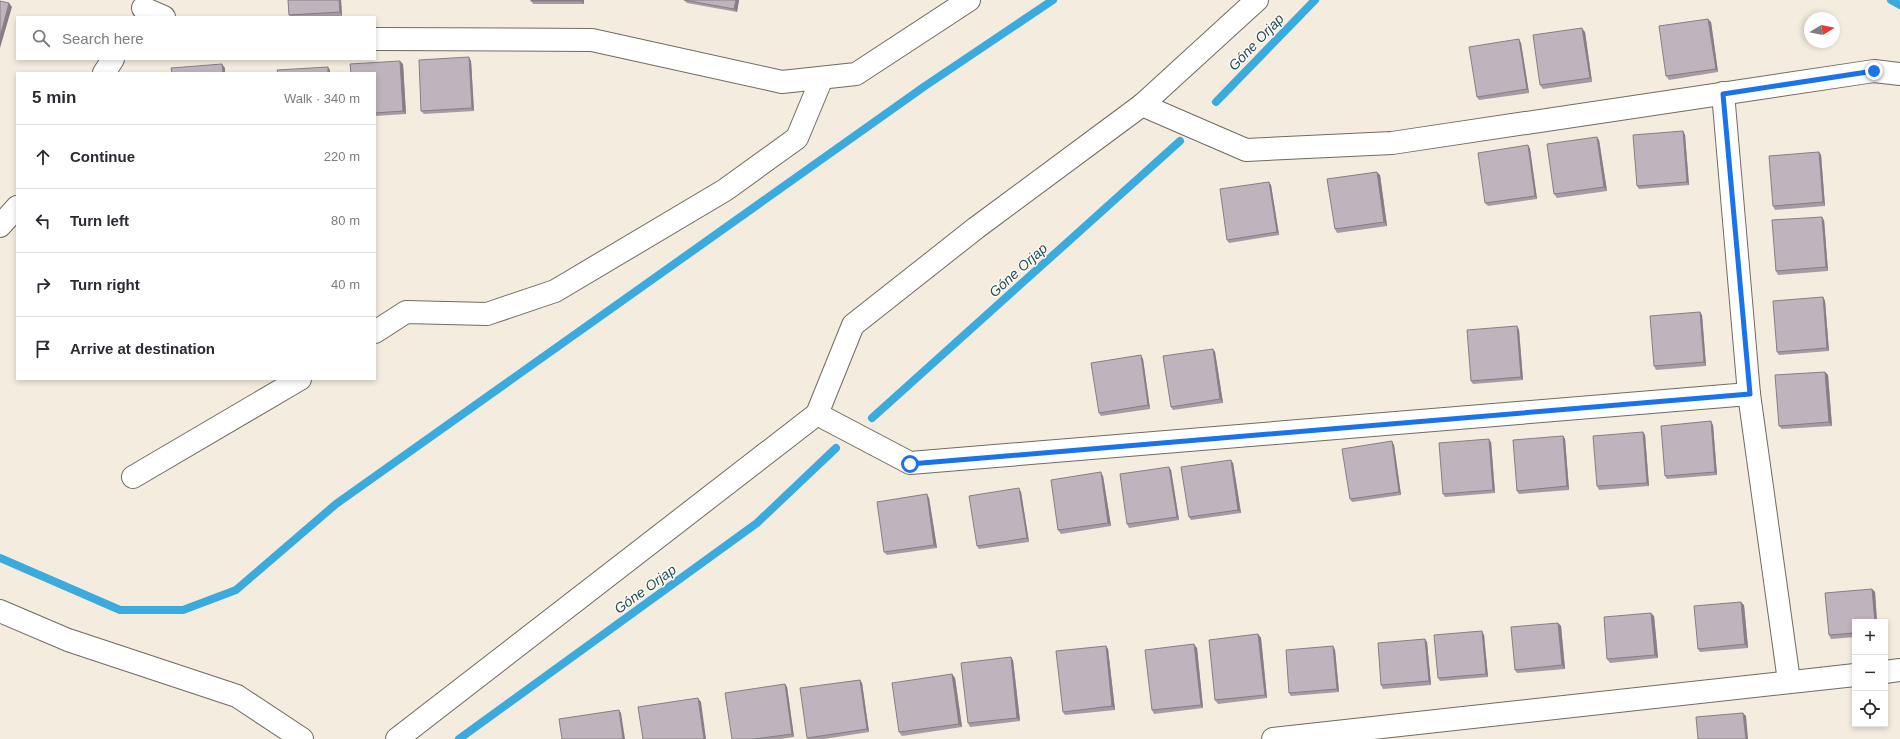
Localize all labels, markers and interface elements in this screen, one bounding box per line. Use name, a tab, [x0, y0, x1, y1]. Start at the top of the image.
water label: Góne Orjap	[1225, 10, 1287, 74]
north arrow	[1804, 12, 1840, 48]
search box	[16, 16, 376, 60]
icon: search	[30, 27, 52, 49]
text: Search here	[62, 30, 144, 47]
route end	[1865, 62, 1883, 80]
text: 5 min	[32, 88, 76, 107]
text: Walk · 340 m	[284, 91, 360, 106]
icon: ahead	[32, 146, 54, 168]
text: Continue	[70, 148, 135, 165]
text: 220 m	[324, 149, 360, 164]
icon: left	[32, 210, 54, 232]
text: Turn left	[70, 212, 129, 229]
text: 80 m	[331, 213, 360, 228]
water label: Góne Orjap	[986, 240, 1050, 300]
icon: right	[32, 274, 54, 296]
text: Turn right	[70, 276, 140, 293]
text: 40 m	[331, 277, 360, 292]
icon: arrive	[32, 338, 54, 360]
text: Arrive at destination	[70, 340, 215, 357]
route start	[901, 455, 919, 473]
water label: Góne Orjap	[611, 561, 679, 617]
map controls	[1852, 619, 1888, 727]
button: +	[1852, 619, 1888, 655]
button: −	[1852, 655, 1888, 691]
button: locate	[1852, 691, 1888, 727]

